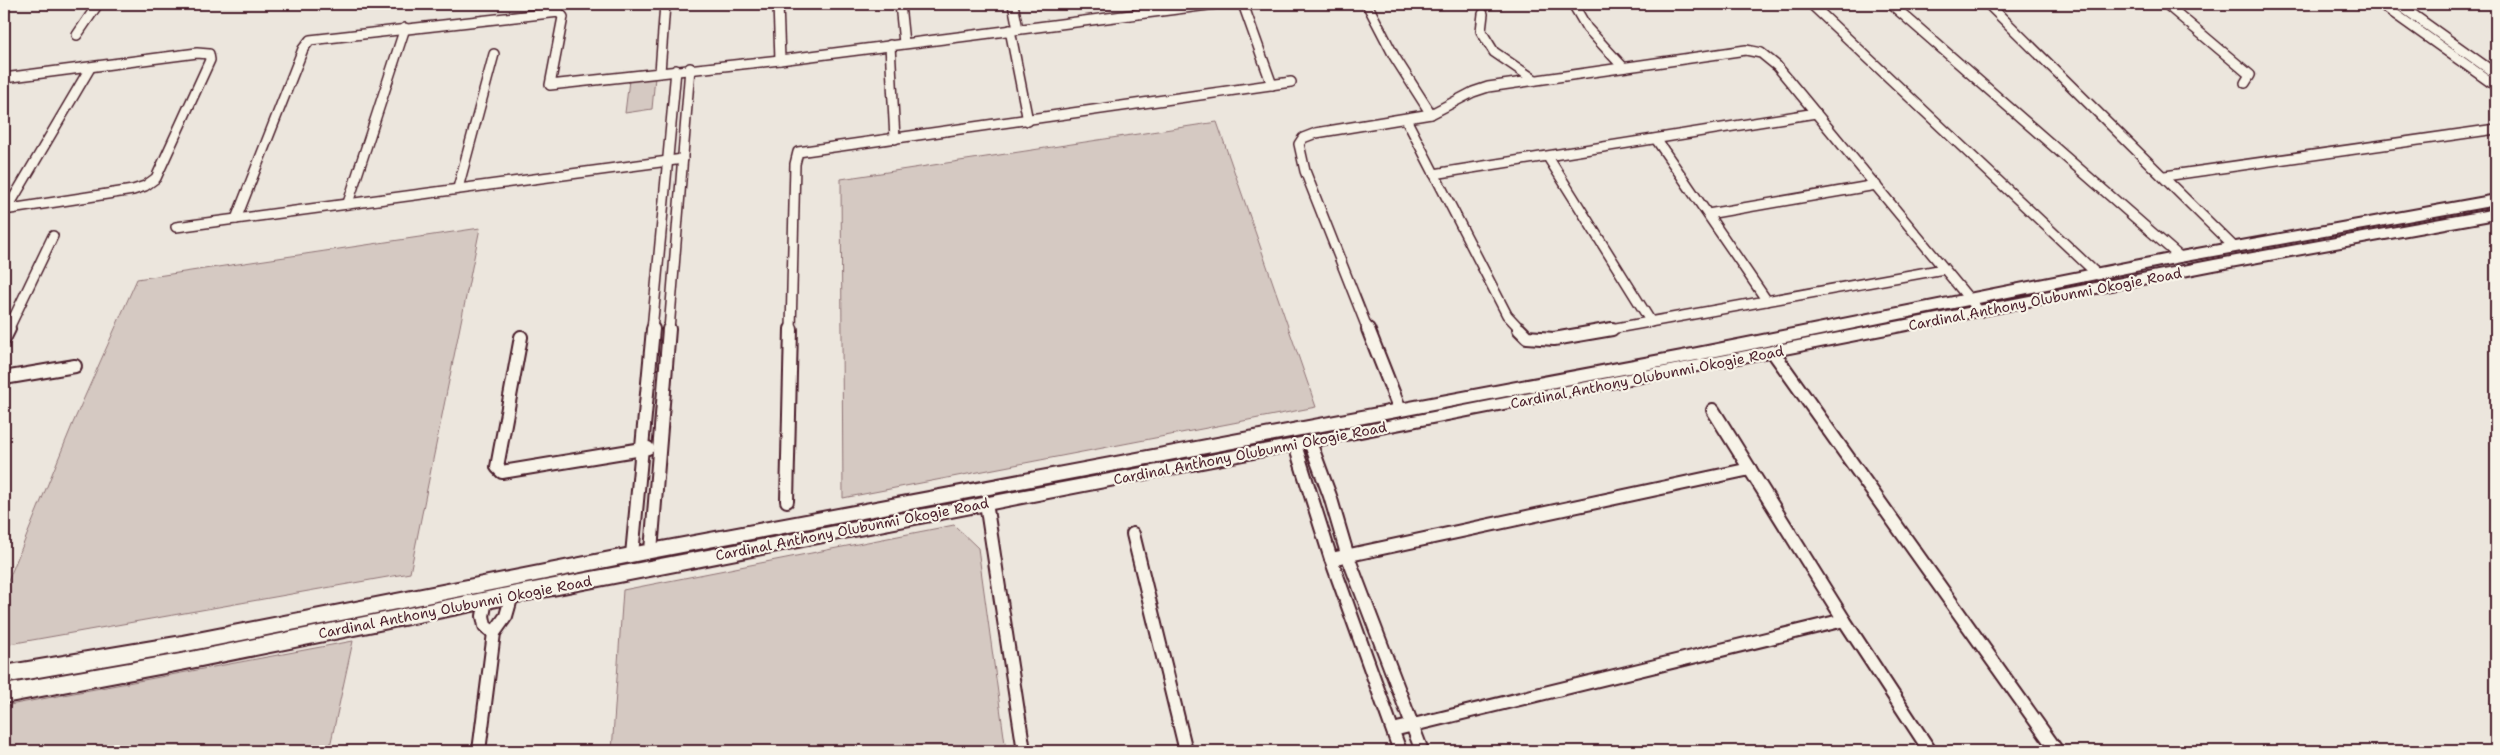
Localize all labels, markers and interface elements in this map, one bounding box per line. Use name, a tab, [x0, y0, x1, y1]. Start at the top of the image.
street label: Cardinal Anthony Olubunmi Okogie Road	[1907, 264, 2183, 334]
street label: Cardinal Anthony Olubunmi Okogie Road	[1509, 342, 1785, 412]
street label: Cardinal Anthony Olubunmi Okogie Road	[1112, 418, 1388, 488]
street label: Cardinal Anthony Olubunmi Okogie Road	[714, 494, 990, 564]
street label: Cardinal Anthony Olubunmi Okogie Road	[317, 572, 593, 642]

